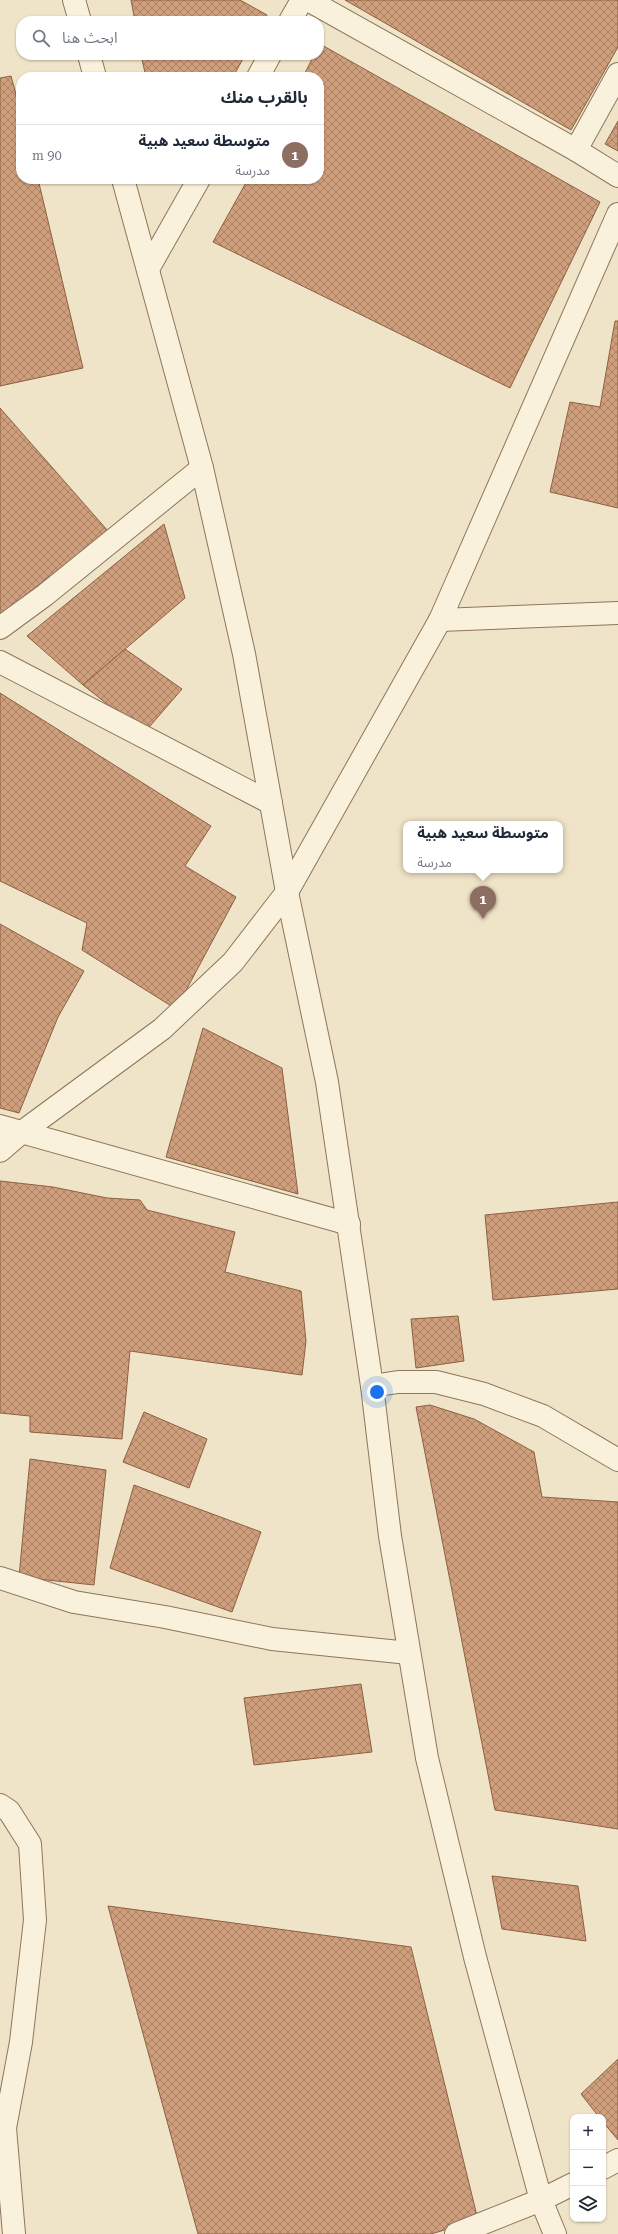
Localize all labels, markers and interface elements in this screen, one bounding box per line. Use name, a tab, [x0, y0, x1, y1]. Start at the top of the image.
search box	[16, 16, 324, 60]
icon: search	[30, 27, 52, 49]
text: ابحث هنا	[62, 29, 117, 47]
text: بالقرب منك	[221, 87, 308, 107]
text: متوسطة سعيد هبية	[139, 132, 270, 150]
text: 90 m	[32, 148, 62, 163]
text: 1	[291, 148, 299, 163]
text: مدرسة	[235, 163, 270, 178]
popup	[403, 821, 563, 873]
text: متوسطة سعيد هبية	[417, 824, 549, 842]
text: مدرسة	[417, 855, 452, 870]
pin: 1	[470, 886, 496, 919]
your location	[367, 1382, 387, 1402]
map controls	[570, 2114, 606, 2222]
button: +	[570, 2114, 606, 2150]
button: −	[570, 2150, 606, 2186]
button: layers	[570, 2186, 606, 2222]

